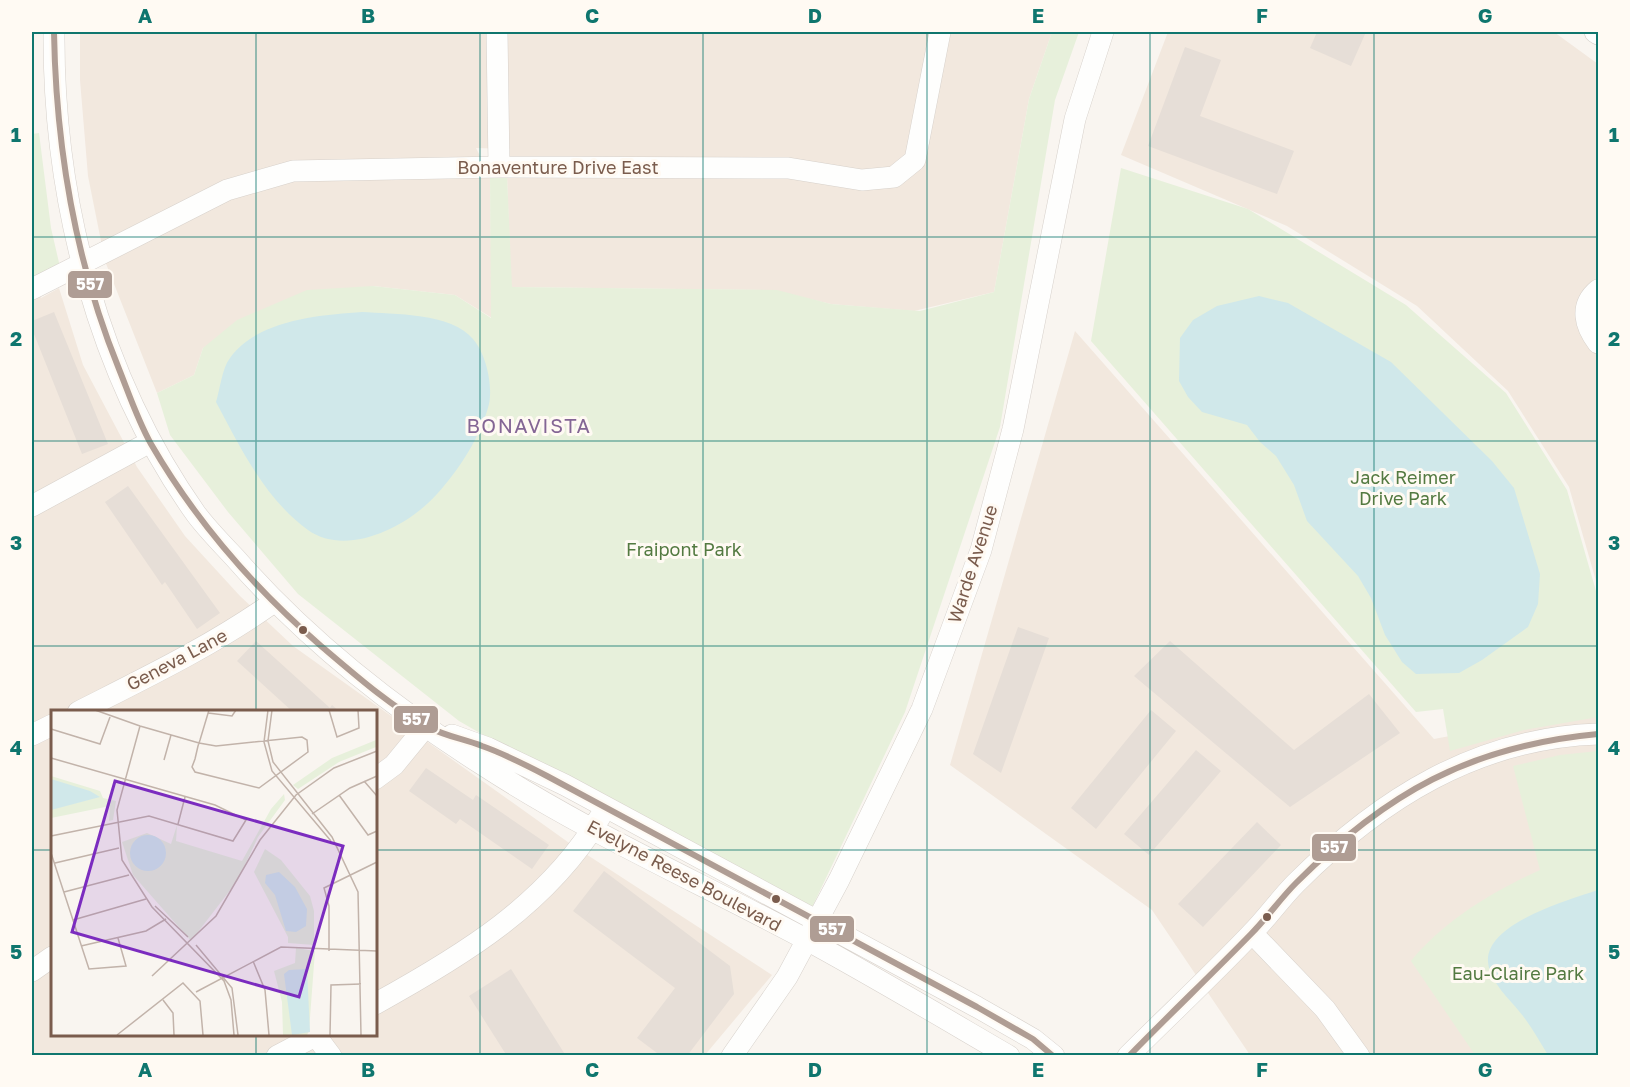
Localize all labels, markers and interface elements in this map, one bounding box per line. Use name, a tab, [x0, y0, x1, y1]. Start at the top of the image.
text: A	[138, 3, 152, 27]
text: B	[361, 3, 375, 27]
text: C	[585, 3, 599, 27]
text: D	[808, 3, 822, 27]
text: E	[1032, 3, 1044, 27]
text: F	[1256, 3, 1268, 27]
text: G	[1478, 3, 1492, 27]
text: 1	[11, 122, 21, 146]
text: 1	[1609, 122, 1619, 146]
street label: Bonaventure Drive East	[457, 156, 659, 178]
line badge: 557	[67, 270, 113, 299]
text: 557	[76, 274, 104, 294]
text: 2	[10, 326, 22, 350]
text: 2	[1608, 326, 1620, 350]
district label: BONAVISTA	[467, 413, 591, 437]
park label: Jack Reimer Drive Park	[1350, 466, 1456, 509]
street label: Warde Avenue	[943, 502, 1002, 626]
text: 3	[10, 530, 22, 554]
text: 3	[1608, 530, 1620, 554]
park label: Fraipont Park	[626, 538, 742, 560]
street label: Geneva Lane	[123, 623, 231, 695]
unlabelled marker	[297, 624, 309, 636]
line badge: 557	[393, 705, 439, 734]
text: 557	[402, 709, 430, 729]
inset map	[51, 710, 376, 1036]
text: 4	[10, 735, 22, 759]
text: 4	[1608, 735, 1620, 759]
street label: Evelyne Reese Boulevard	[584, 814, 785, 936]
line badge: 557	[1311, 833, 1357, 862]
text: 557	[1320, 837, 1348, 857]
unlabelled marker	[770, 893, 782, 905]
unlabelled marker	[1261, 911, 1273, 923]
line badge: 557	[809, 915, 855, 943]
text: 557	[818, 919, 846, 939]
text: 5	[10, 939, 22, 963]
text: 5	[1608, 939, 1620, 963]
park label: Eau-Claire Park	[1452, 962, 1584, 984]
text: A	[138, 1057, 152, 1081]
text: B	[361, 1057, 375, 1081]
text: C	[585, 1057, 599, 1081]
text: D	[808, 1057, 822, 1081]
text: E	[1032, 1057, 1044, 1081]
text: F	[1256, 1057, 1268, 1081]
text: G	[1478, 1057, 1492, 1081]

